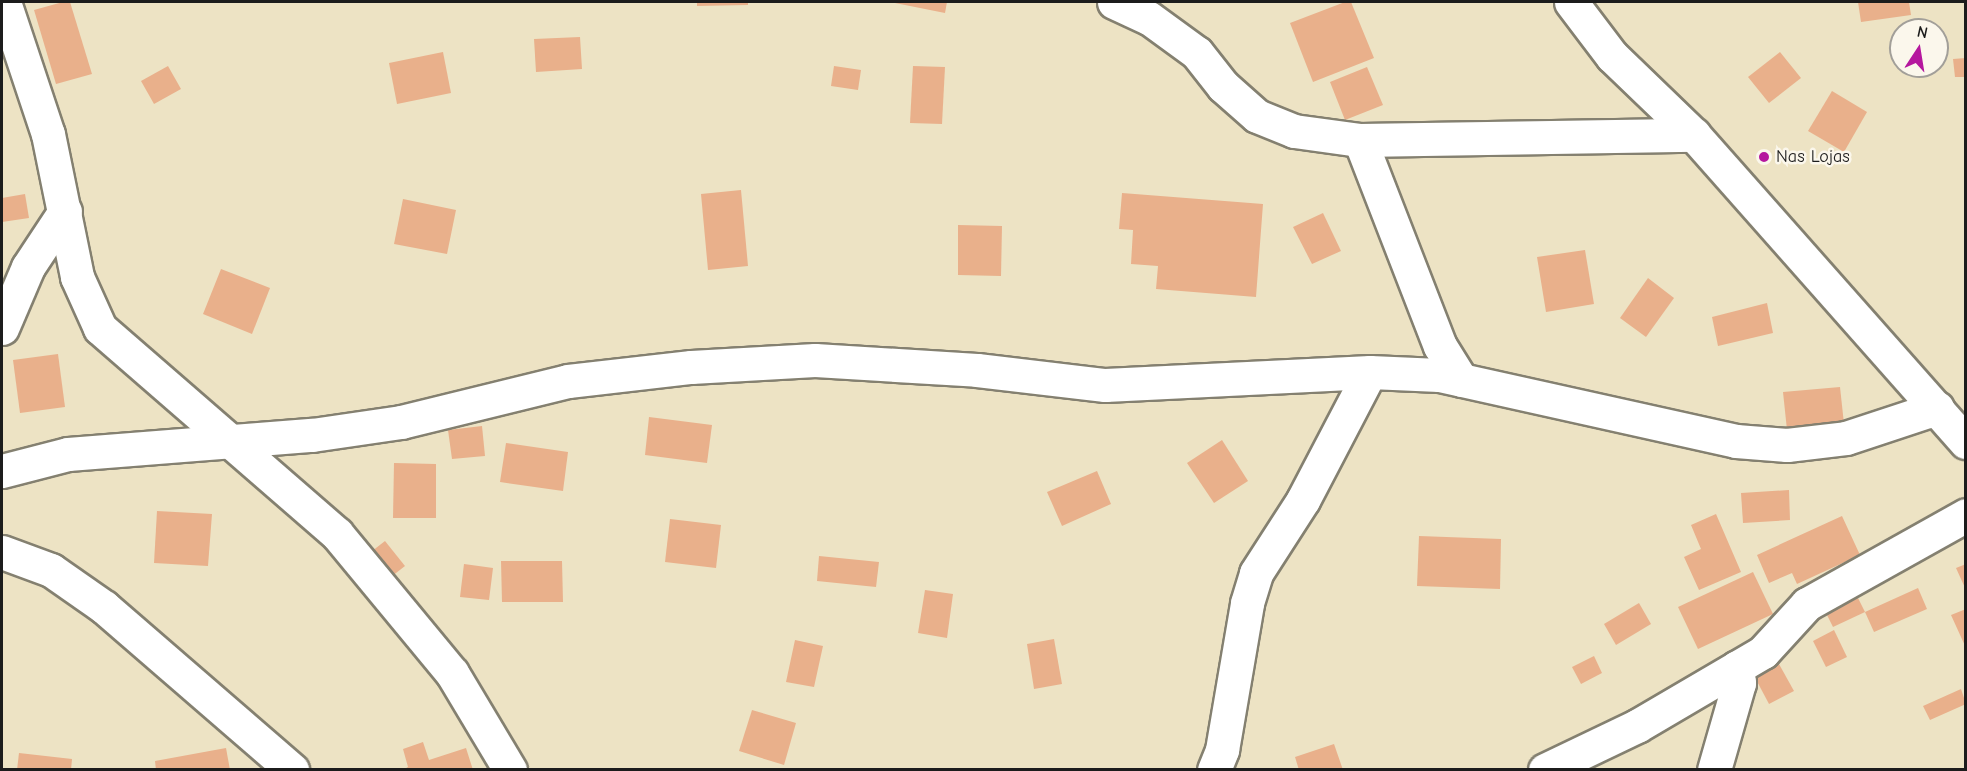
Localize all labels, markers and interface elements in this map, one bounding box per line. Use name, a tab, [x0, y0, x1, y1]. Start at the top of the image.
north arrow	[1889, 18, 1949, 78]
text: N	[1915, 22, 1929, 42]
place label: Nas Lojas	[1776, 146, 1850, 168]
marker: Nas Lojas	[1757, 150, 1771, 164]

